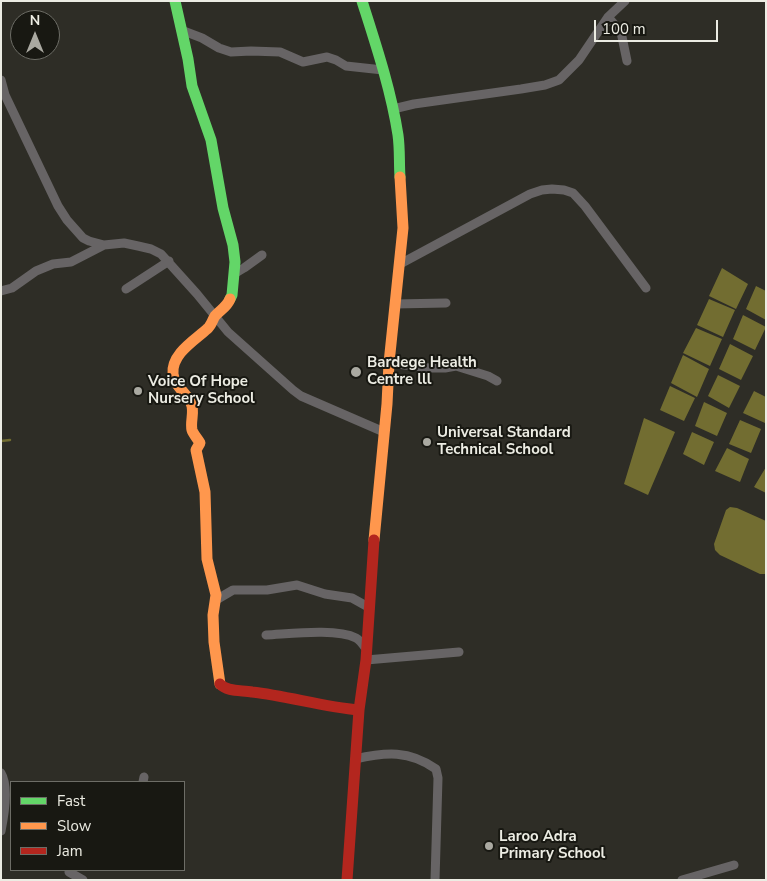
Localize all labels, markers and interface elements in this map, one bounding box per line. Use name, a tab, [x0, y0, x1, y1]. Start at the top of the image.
north arrow	[10, 10, 60, 60]
scale bar	[597, 10, 721, 42]
text: N	[30, 11, 40, 30]
text: 100 m	[602, 19, 646, 39]
place label: Bardege Health Centre lll	[367, 354, 477, 389]
marker: Bardege Health Centre lll	[349, 365, 363, 379]
place label: Voice Of Hope Nursery School	[148, 373, 255, 408]
marker: Voice Of Hope Nursery School	[132, 385, 144, 397]
place label: Universal Standard Technical School	[437, 424, 571, 459]
marker: Universal Standard Technical School	[421, 436, 433, 448]
legend	[10, 781, 185, 871]
text: Fast	[57, 791, 85, 811]
text: Slow	[57, 816, 91, 836]
place label: Laroo Adra Primary School	[499, 828, 605, 863]
marker: Laroo Adra Primary School	[483, 840, 495, 852]
text: Jam	[57, 841, 83, 861]

